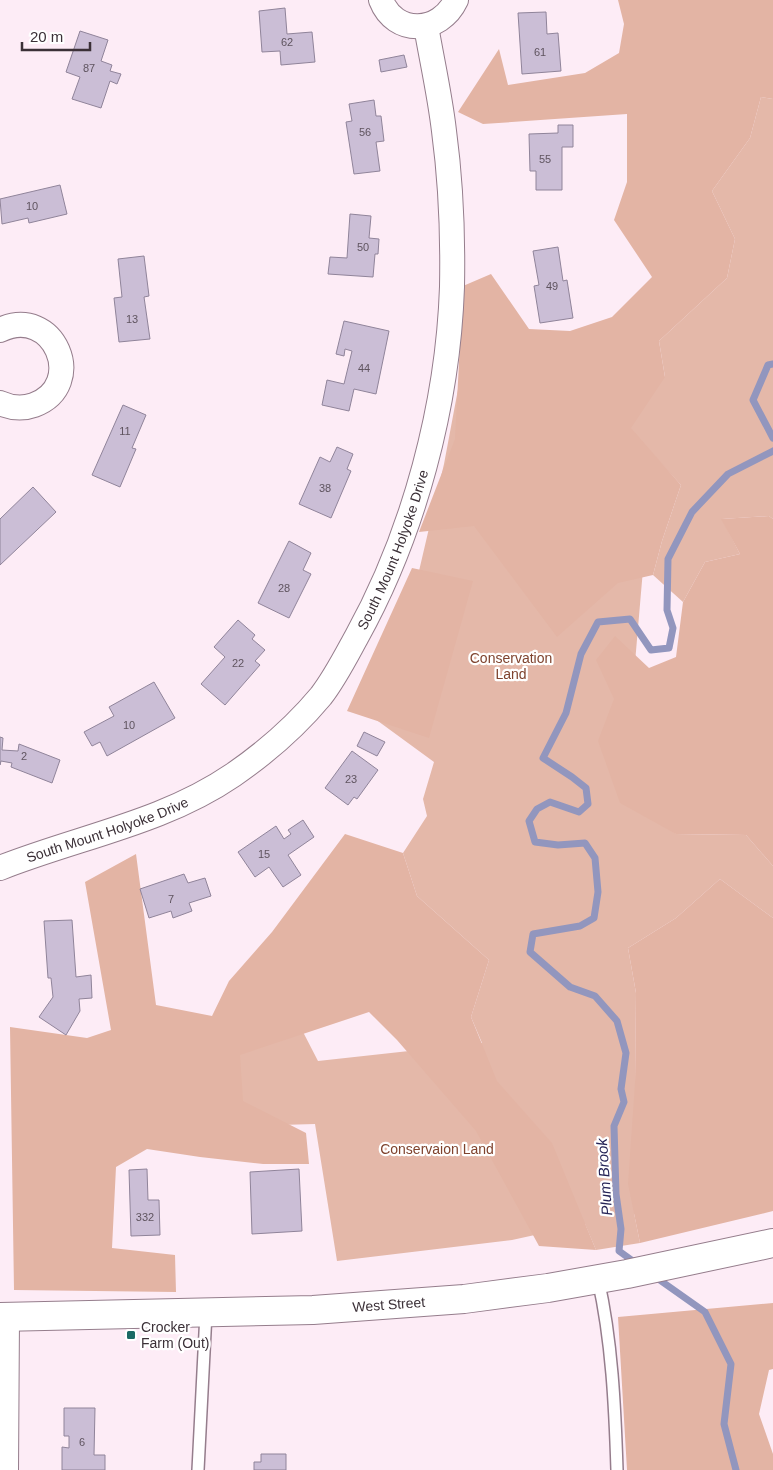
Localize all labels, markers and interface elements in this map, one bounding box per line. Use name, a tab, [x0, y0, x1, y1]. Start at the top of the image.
scale bar	[22, 20, 90, 52]
text: 20 m	[30, 28, 63, 45]
house number: 62	[281, 36, 293, 48]
house number: 61	[534, 46, 546, 58]
house number: 87	[83, 62, 95, 74]
house number: 56	[359, 126, 371, 138]
house number: 55	[539, 153, 551, 165]
house number: 10	[26, 200, 38, 212]
house number: 50	[357, 241, 369, 253]
house number: 49	[546, 280, 558, 292]
house number: 13	[126, 313, 138, 325]
house number: 44	[358, 362, 370, 374]
house number: 11	[119, 425, 131, 437]
street label: South Mount Holyoke Drive	[354, 468, 431, 632]
house number: 38	[319, 482, 331, 494]
house number: 28	[278, 582, 290, 594]
park label: Conservation Land	[470, 650, 552, 682]
house number: 22	[232, 657, 244, 669]
house number: 10	[123, 719, 135, 731]
house number: 2	[21, 750, 27, 762]
house number: 23	[345, 773, 357, 785]
street label: South Mount Holyoke Drive	[24, 794, 191, 866]
house number: 15	[258, 848, 270, 860]
house number: 7	[168, 893, 174, 905]
water label: Plum Brook	[593, 1136, 615, 1216]
park label: Conservaion Land	[380, 1141, 494, 1157]
house number: 332	[136, 1211, 154, 1223]
street label: West Street	[352, 1294, 426, 1315]
place label: Crocker Farm (Out)	[141, 1319, 209, 1351]
marker: Crocker Farm (Out)	[125, 1329, 137, 1341]
house number: 6	[79, 1436, 85, 1448]

